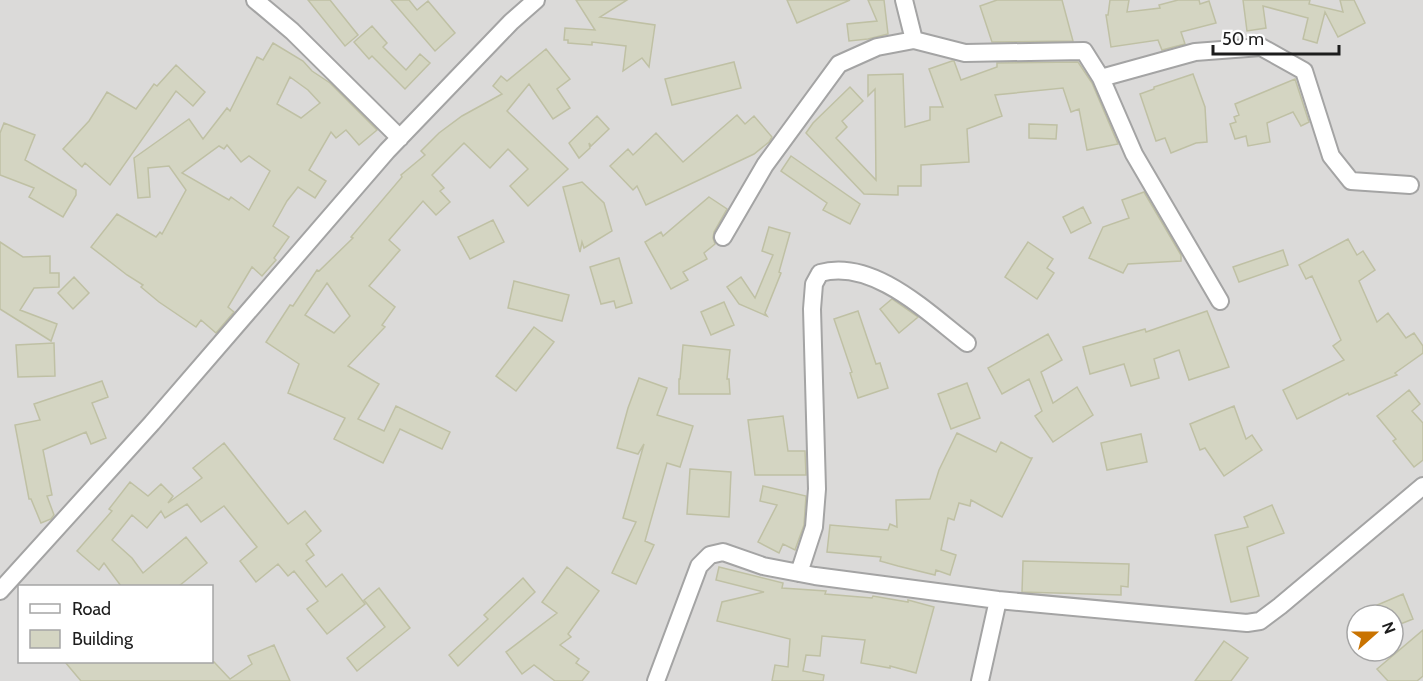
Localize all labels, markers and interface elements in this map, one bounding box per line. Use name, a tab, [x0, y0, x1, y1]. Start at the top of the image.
scale bar	[1213, 18, 1339, 56]
text: 50 m	[1222, 28, 1264, 50]
legend	[18, 585, 213, 663]
text: Road	[72, 598, 111, 620]
north arrow	[1345, 603, 1405, 663]
text: N	[1378, 619, 1399, 636]
text: Building	[72, 628, 134, 650]

